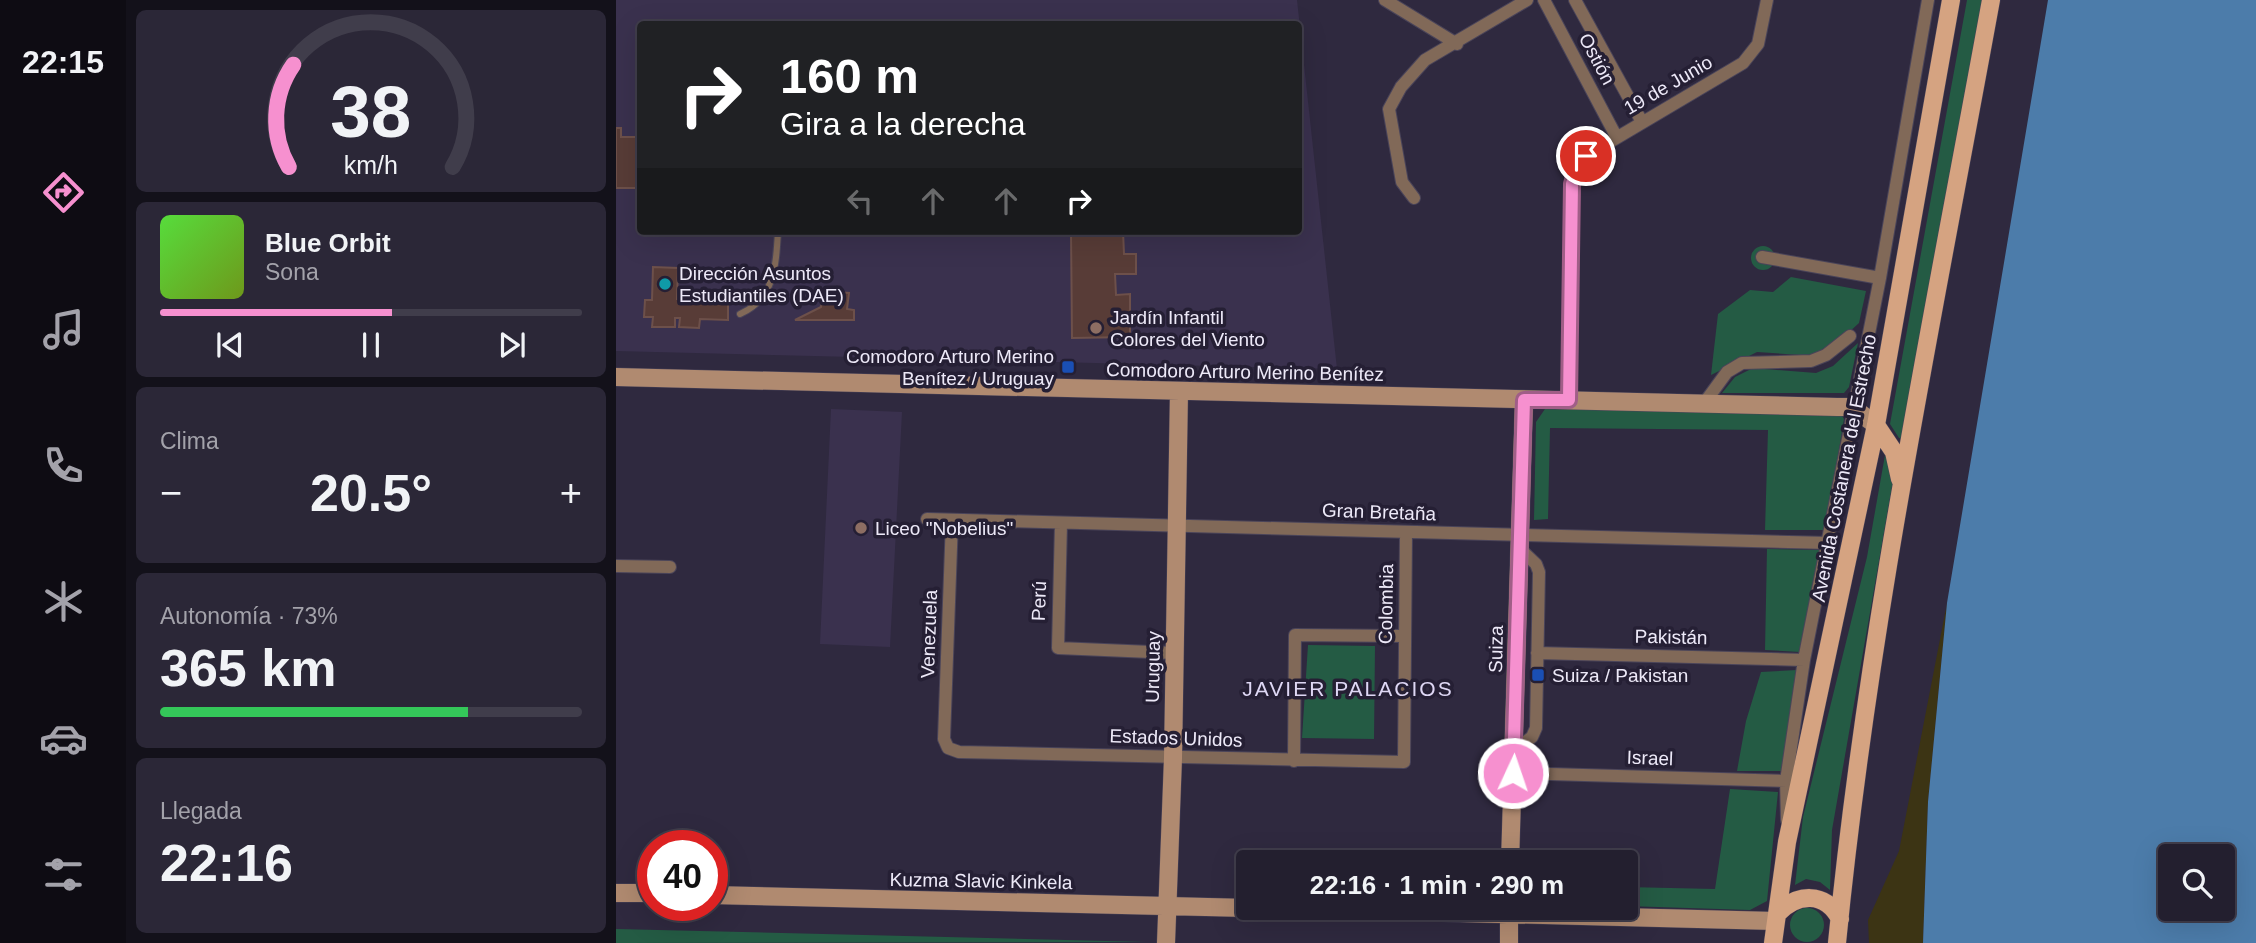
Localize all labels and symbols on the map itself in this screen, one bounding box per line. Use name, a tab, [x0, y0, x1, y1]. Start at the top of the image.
street label: Ostión	[1575, 30, 1619, 88]
street label: 19 de Junio	[1620, 51, 1716, 119]
pin	[1556, 126, 1616, 186]
place label: Dirección Asuntos Estudiantiles (DAE)	[679, 263, 844, 306]
marker: Dirección Asuntos Estudiantiles (DAE)	[657, 276, 673, 292]
place label: Jardín Infantil Colores del Viento	[1110, 307, 1265, 350]
marker: Jardín Infantil Colores del Viento	[1088, 320, 1104, 336]
street label: Avenida Costanera del Estrecho	[1808, 332, 1880, 604]
place label: Comodoro Arturo Merino Benítez / Uruguay	[846, 346, 1054, 389]
marker: Comodoro Arturo Merino Benítez / Uruguay	[1060, 359, 1076, 375]
street label: Comodoro Arturo Merino Benítez	[1106, 359, 1384, 385]
street label: Gran Bretaña	[1322, 500, 1437, 524]
place label: Liceo "Nobelius"	[875, 518, 1013, 539]
marker: Liceo "Nobelius"	[853, 520, 869, 536]
street label: Colombia	[1375, 563, 1397, 644]
street label: Perú	[1028, 581, 1050, 621]
street label: Venezuela	[917, 589, 941, 679]
street label: Suiza	[1485, 625, 1507, 673]
street label: Pakistán	[1634, 626, 1708, 648]
street label: Uruguay	[1142, 630, 1164, 703]
place label: Suiza / Pakistan	[1552, 665, 1688, 686]
marker: Suiza / Pakistan	[1530, 667, 1546, 683]
district label: JAVIER PALACIOS	[1242, 677, 1454, 700]
street label: Estados Unidos	[1109, 725, 1243, 751]
position arrow	[1476, 736, 1550, 810]
street label: Israel	[1626, 747, 1674, 769]
speed limit sign: 40	[637, 830, 728, 921]
street label: Kuzma Slavic Kinkela	[889, 869, 1073, 893]

